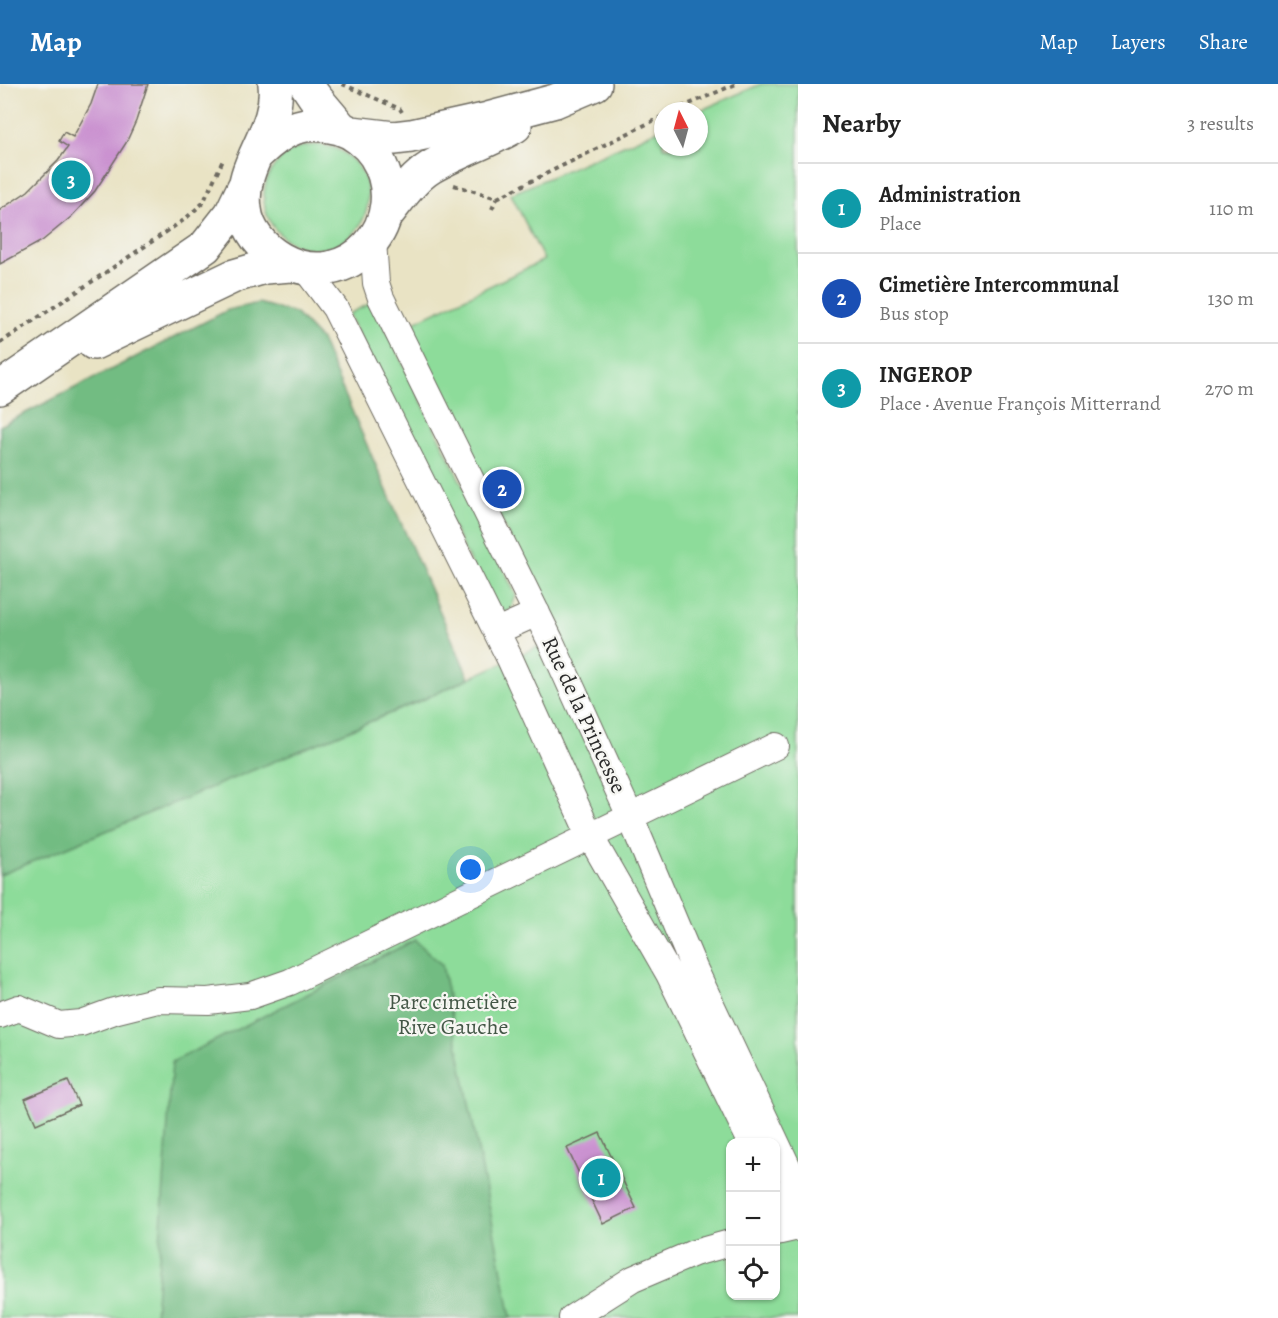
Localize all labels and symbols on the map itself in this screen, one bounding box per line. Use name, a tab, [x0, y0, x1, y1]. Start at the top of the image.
north arrow	[654, 102, 708, 156]
pin: 3	[52, 158, 90, 202]
pin: 2	[482, 466, 522, 512]
street label: Rue de la Princesse	[535, 632, 633, 798]
your location	[456, 855, 485, 884]
park label: Parc cimetière Rive Gauche	[389, 987, 517, 1042]
pin: 1	[582, 1156, 620, 1200]

